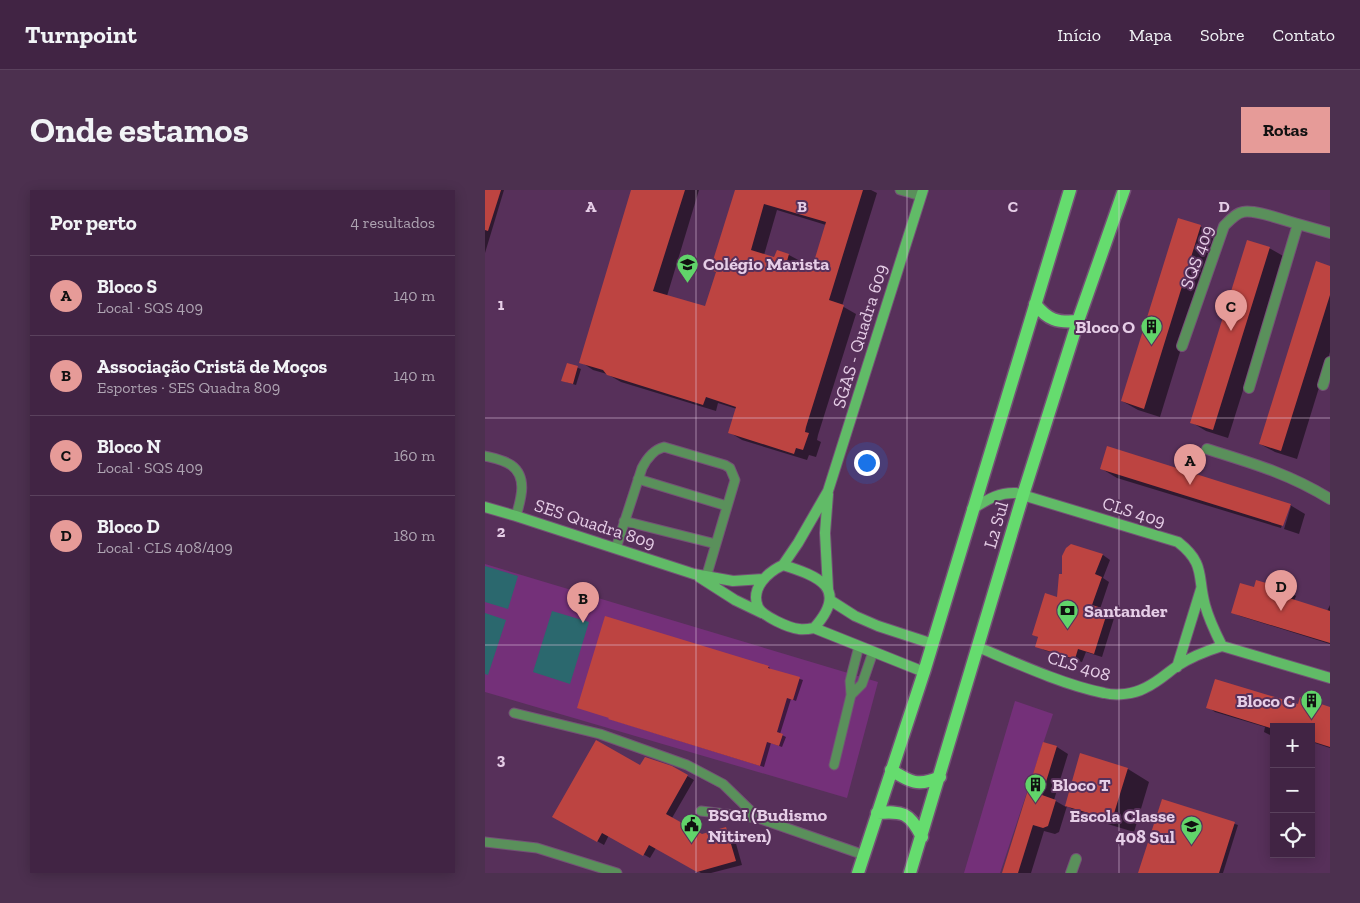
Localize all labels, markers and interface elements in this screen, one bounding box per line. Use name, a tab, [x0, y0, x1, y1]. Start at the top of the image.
text: Turnpoint	[25, 20, 137, 49]
text: Início	[1057, 24, 1101, 46]
text: Mapa	[1129, 24, 1172, 46]
text: Sobre	[1200, 24, 1245, 46]
text: Contato	[1273, 24, 1335, 46]
button: Rotas	[1241, 107, 1330, 153]
text: Onde estamos	[30, 109, 249, 151]
text: A	[586, 197, 597, 216]
text: B	[797, 197, 807, 216]
text: C	[1008, 197, 1018, 216]
text: D	[1218, 197, 1230, 216]
text: Por perto	[50, 210, 137, 235]
text: 4 resultados	[351, 213, 435, 232]
street label: SQS 409	[1175, 222, 1219, 292]
school or university icon: Colégio Marista	[675, 252, 699, 283]
place label: Colégio Marista	[703, 253, 829, 275]
street label: SGAS - Quadra 609	[828, 261, 892, 411]
text: Bloco S	[97, 275, 157, 298]
text: A	[61, 286, 72, 305]
text: 140 m	[394, 286, 435, 305]
pin: C	[1215, 290, 1247, 331]
text: 1	[498, 295, 505, 314]
text: Local · SQS 409	[97, 298, 203, 317]
building icon: Bloco O	[1139, 315, 1163, 346]
place label: Bloco O	[1075, 316, 1135, 338]
text: Associação Cristã de Moços	[97, 355, 327, 378]
text: B	[61, 366, 71, 385]
text: 140 m	[394, 366, 435, 385]
text: Esportes · SES Quadra 809	[97, 378, 280, 397]
text: Bloco N	[97, 435, 161, 458]
pin: A	[1174, 444, 1206, 485]
text: C	[61, 446, 71, 465]
text: 160 m	[394, 446, 435, 465]
your location	[854, 450, 880, 476]
text: Local · SQS 409	[97, 458, 203, 477]
street label: CLS 409	[1100, 492, 1168, 532]
street label: SES Quadra 809	[532, 494, 658, 554]
street label: L2 Sul	[979, 499, 1013, 551]
text: Bloco D	[97, 515, 160, 538]
text: 2	[497, 522, 506, 541]
text: D	[60, 526, 72, 545]
text: 180 m	[394, 526, 435, 545]
text: Local · CLS 408/409	[97, 538, 233, 557]
pin: D	[1265, 570, 1297, 611]
pin: B	[567, 582, 599, 623]
bank icon: Santander	[1056, 599, 1080, 630]
place label: Santander	[1084, 600, 1168, 622]
street label: CLS 408	[1045, 646, 1113, 686]
building icon: Bloco C	[1299, 689, 1323, 720]
place label: Bloco C	[1236, 690, 1295, 712]
map controls	[1270, 723, 1315, 858]
button: +	[1270, 723, 1315, 768]
text: 3	[497, 750, 506, 769]
button: −	[1270, 768, 1315, 813]
building icon: Bloco T	[1024, 773, 1048, 804]
place label: Bloco T	[1052, 774, 1111, 796]
place label: BSGI (Budismo Nitiren)	[708, 804, 828, 847]
place label: Escola Classe 408 Sul	[1070, 805, 1175, 848]
public building icon: BSGI (Budismo Nitiren)	[680, 813, 704, 844]
button: locate	[1270, 813, 1315, 858]
school or university icon: Escola Classe 408 Sul	[1179, 814, 1203, 845]

